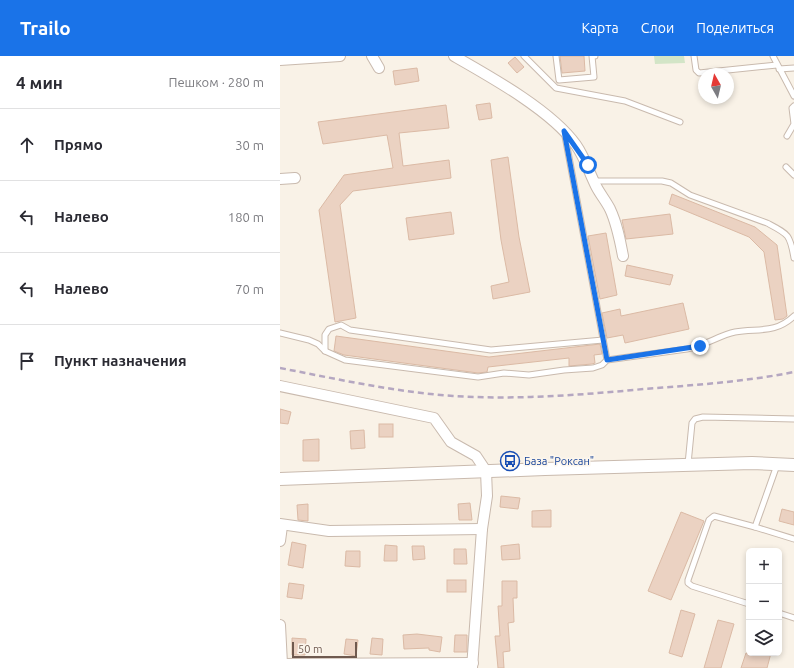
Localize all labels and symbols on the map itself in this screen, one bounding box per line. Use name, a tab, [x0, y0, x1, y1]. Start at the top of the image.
north arrow	[698, 68, 734, 104]
route start	[579, 156, 597, 174]
route end	[691, 337, 709, 355]
bus stop icon: База "Роксан"	[499, 450, 521, 472]
place label: База "Роксан"	[524, 455, 594, 467]
scale bar	[292, 640, 357, 659]

